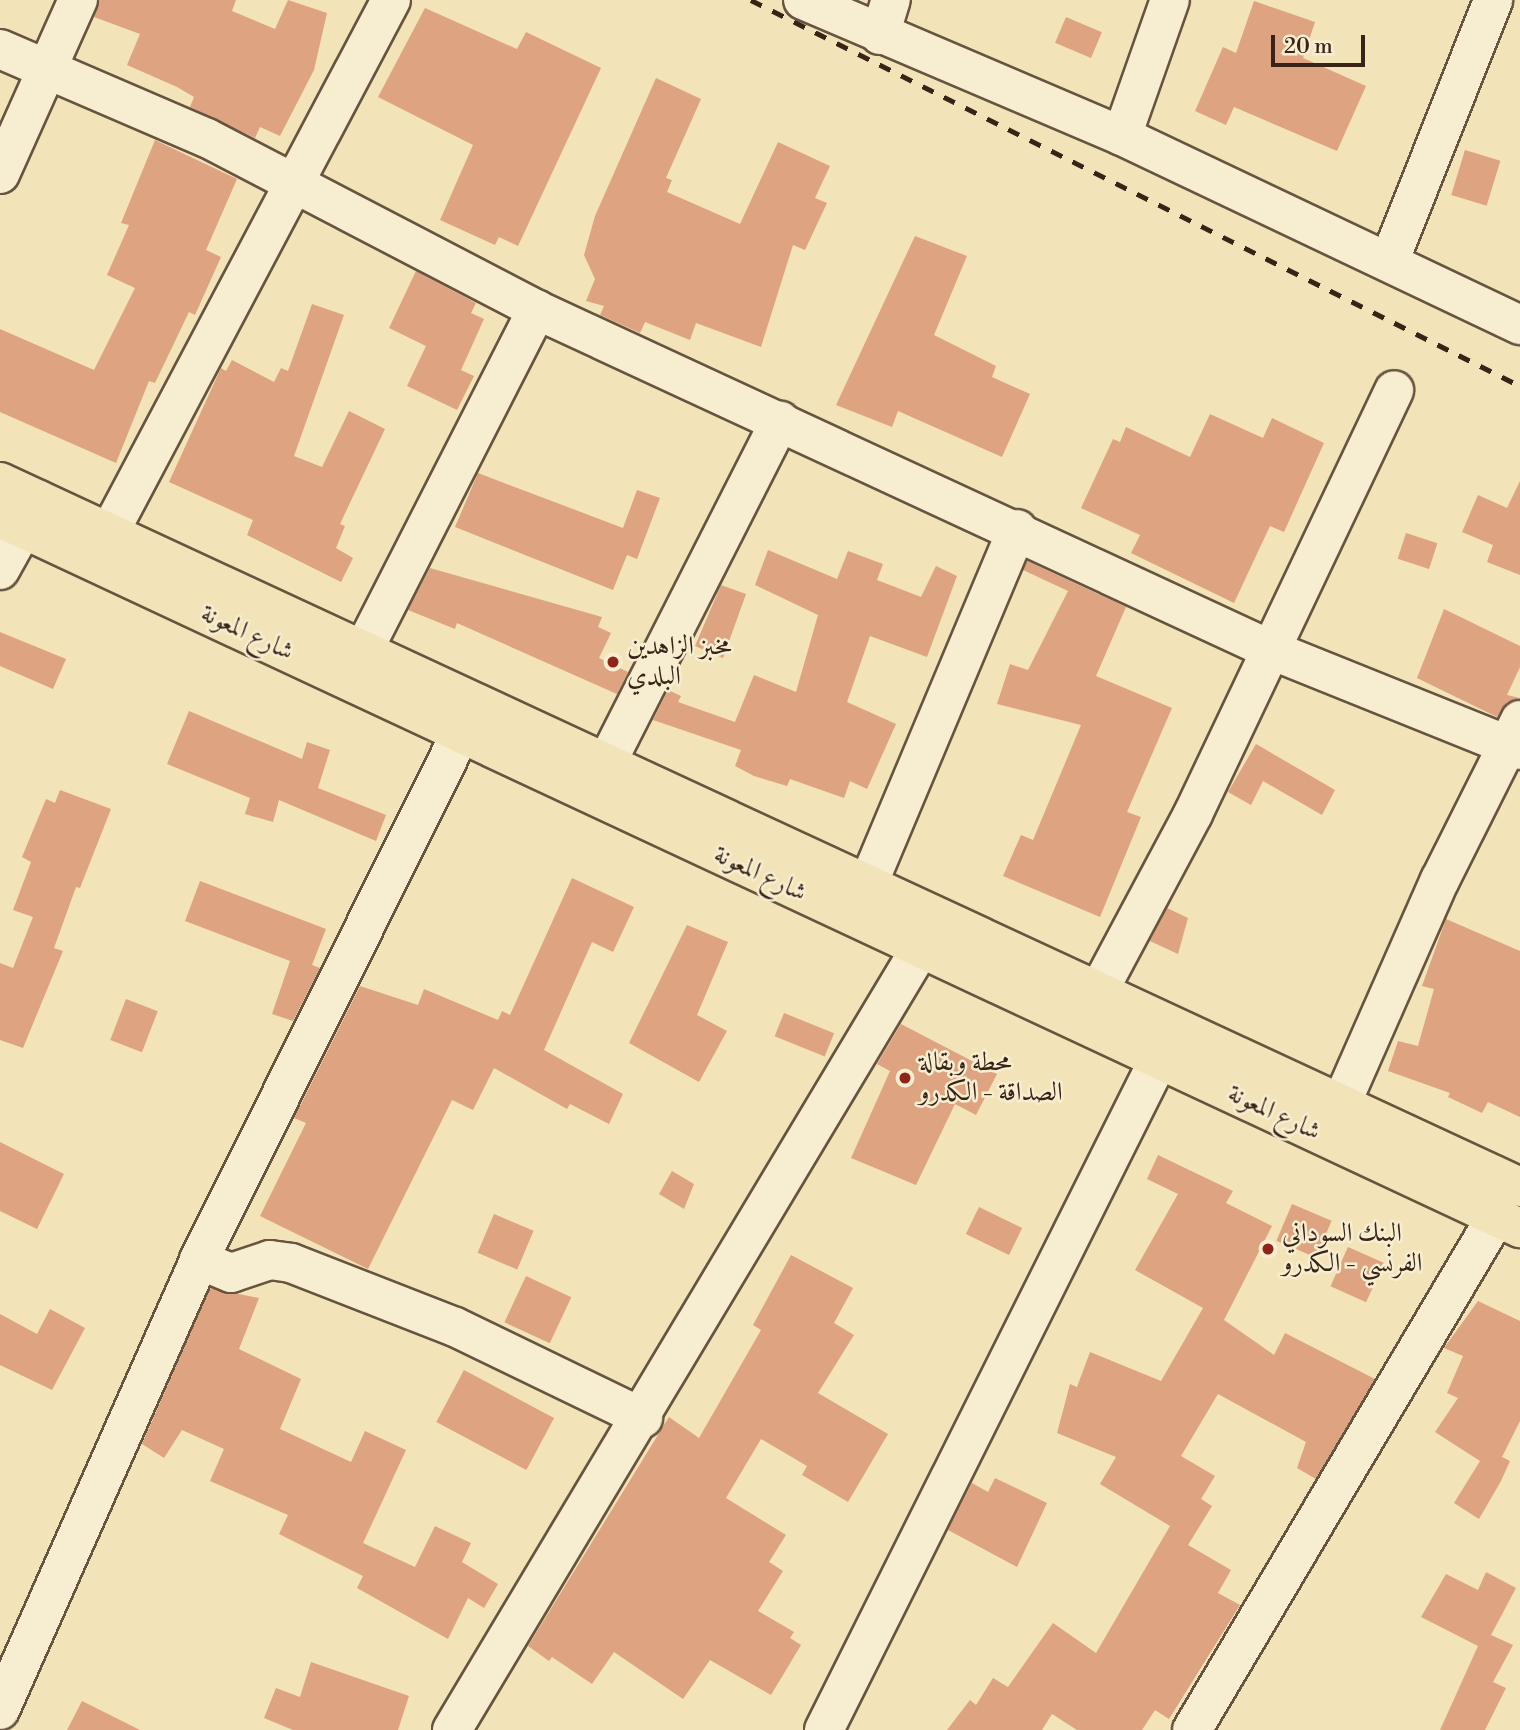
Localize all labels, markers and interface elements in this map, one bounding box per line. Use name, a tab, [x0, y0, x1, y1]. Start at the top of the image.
scale bar	[1275, 21, 1370, 65]
text: 20 m	[1284, 34, 1333, 60]
street label: شارع المعونة	[196, 598, 298, 668]
place label: مخبز الزاهدين البلدي	[627, 631, 732, 692]
marker: مخبز الزاهدين البلدي	[605, 654, 621, 670]
street label: شارع المعونة	[709, 839, 811, 909]
place label: محطة وبقالة الصداقة - الكدرو	[919, 1047, 1063, 1108]
marker: محطة وبقالة الصداقة - الكدرو	[897, 1070, 913, 1086]
street label: شارع المعونة	[1223, 1078, 1325, 1148]
place label: البنك السوداني الفرنسي - الكدرو	[1282, 1218, 1422, 1280]
marker: البنك السوداني الفرنسي - الكدرو	[1260, 1241, 1276, 1257]

